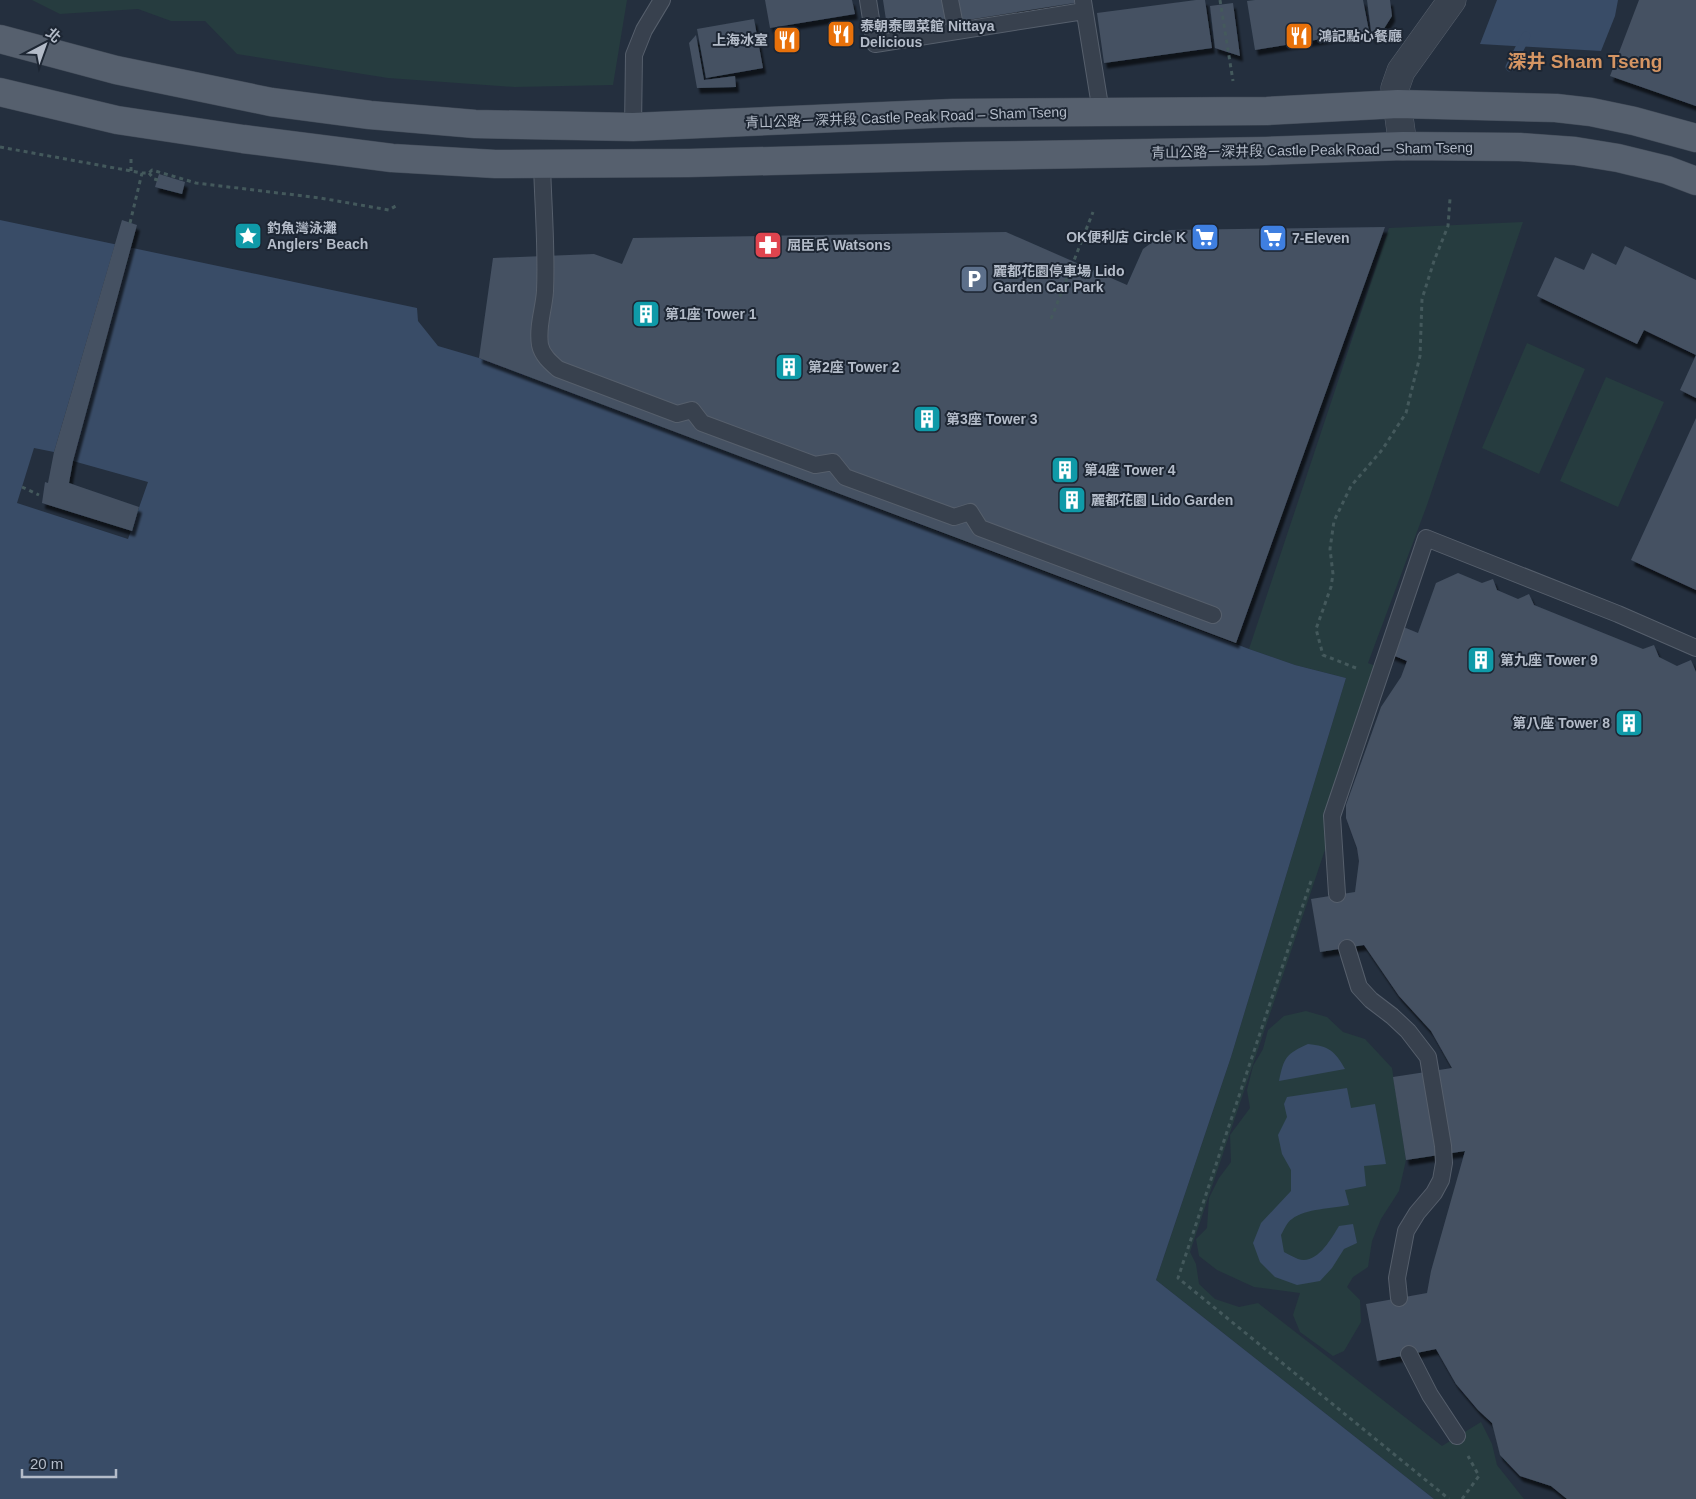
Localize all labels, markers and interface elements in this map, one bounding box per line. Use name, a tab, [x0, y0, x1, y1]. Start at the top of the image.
place label: 泰朝泰國菜館 Nittaya Delicious	[860, 18, 995, 50]
restaurant icon: 泰朝泰國菜館 Nittaya Delicious	[826, 19, 856, 49]
north arrow	[20, 20, 70, 70]
restaurant icon: 鴻記點心餐廳	[1284, 21, 1314, 51]
text: 北	[43, 25, 64, 46]
restaurant icon: 上海冰室	[772, 25, 802, 55]
place label: 鴻記點心餐廳	[1318, 28, 1402, 44]
place label: 上海冰室	[712, 32, 768, 48]
district label: 深井 Sham Tseng	[1508, 51, 1662, 72]
street label: 青山公路－深井段 Castle Peak Road – Sham Tseng	[745, 103, 1067, 131]
street label: 青山公路－深井段 Castle Peak Road – Sham Tseng	[1151, 139, 1473, 161]
place label: 釣魚灣泳灘 Anglers' Beach	[267, 220, 368, 252]
place icon: 釣魚灣泳灘 Anglers' Beach	[233, 221, 263, 251]
supermarket icon: OK便利店 Circle K	[1190, 222, 1220, 252]
supermarket icon: 7-Eleven	[1258, 223, 1288, 253]
place label: OK便利店 Circle K	[1066, 229, 1186, 245]
pharmacy icon: 屈臣氏 Watsons	[753, 230, 783, 260]
place label: 7-Eleven	[1292, 230, 1350, 246]
place label: 屈臣氏 Watsons	[787, 237, 891, 253]
place label: 麗都花園停車場 Lido Garden Car Park	[993, 263, 1124, 295]
parking icon: 麗都花園停車場 Lido Garden Car Park	[959, 264, 989, 294]
building icon: 第1座 Tower 1	[631, 299, 661, 329]
place label: 第1座 Tower 1	[665, 306, 757, 322]
building icon: 第2座 Tower 2	[774, 352, 804, 382]
place label: 第2座 Tower 2	[808, 359, 900, 375]
building icon: 第3座 Tower 3	[912, 404, 942, 434]
place label: 第3座 Tower 3	[946, 411, 1038, 427]
building icon: 第4座 Tower 4	[1050, 455, 1080, 485]
place label: 第4座 Tower 4	[1084, 462, 1176, 478]
building icon: 麗都花園 Lido Garden	[1057, 485, 1087, 515]
place label: 麗都花園 Lido Garden	[1091, 492, 1233, 508]
building icon: 第九座 Tower 9	[1466, 645, 1496, 675]
place label: 第九座 Tower 9	[1500, 652, 1598, 668]
building icon: 第八座 Tower 8	[1614, 708, 1644, 738]
place label: 第八座 Tower 8	[1512, 715, 1610, 731]
scale bar	[22, 1446, 116, 1478]
text: 20 m	[30, 1455, 63, 1472]

